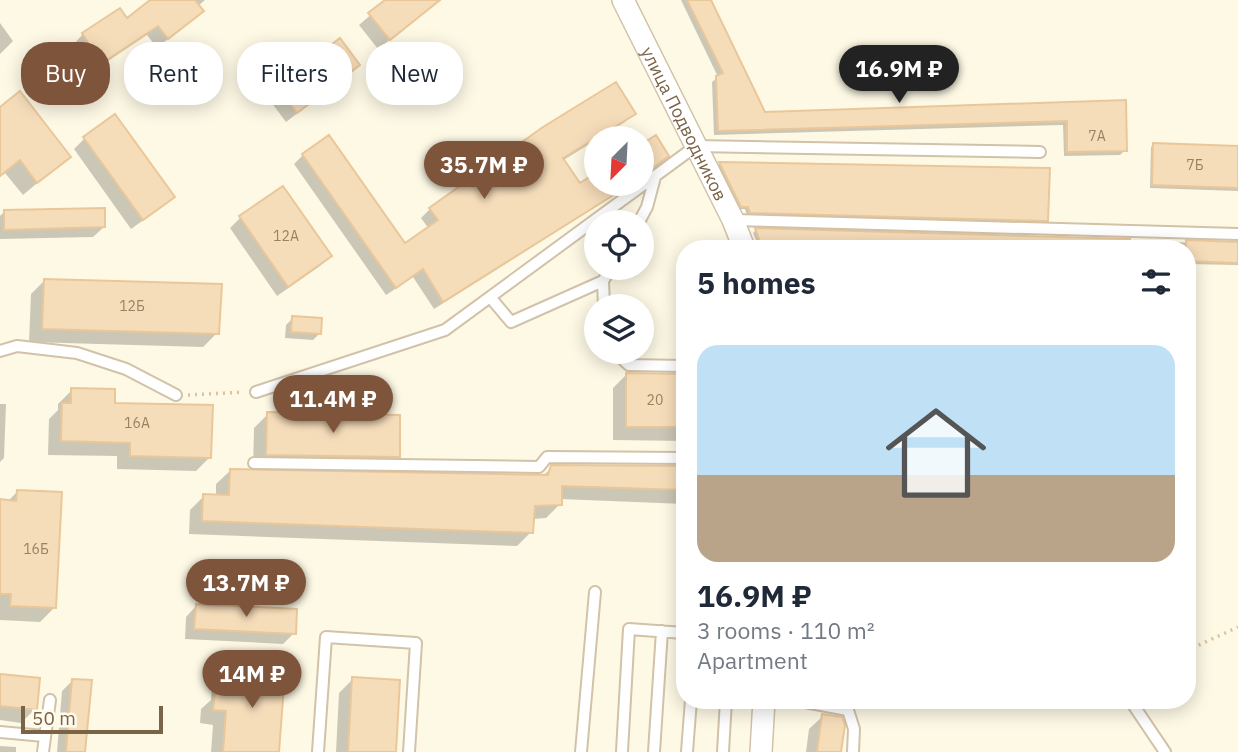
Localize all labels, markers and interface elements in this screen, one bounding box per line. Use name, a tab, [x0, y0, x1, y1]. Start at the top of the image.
chip: Buy	[21, 42, 110, 105]
chip: Rent	[124, 42, 223, 105]
chip: Filters	[237, 42, 352, 105]
chip: New	[366, 42, 463, 105]
street label: улица Подводников	[637, 43, 733, 204]
pin: 16.9M ₽	[834, 46, 964, 105]
text: 16.9M ₽	[855, 53, 943, 83]
north arrow	[584, 126, 654, 196]
map controls	[584, 126, 654, 364]
house number: 7А	[1088, 127, 1106, 145]
pin: 35.7M ₽	[419, 142, 549, 201]
text: 35.7M ₽	[440, 149, 528, 179]
house number: 7Б	[1186, 156, 1204, 174]
button: locate	[584, 210, 654, 280]
house number: 12А	[273, 227, 299, 245]
text: 5 homes	[697, 263, 816, 302]
icon: filters	[1137, 263, 1175, 301]
button: layers	[584, 294, 654, 364]
house number: 12Б	[119, 297, 145, 315]
pin: 11.4M ₽	[268, 376, 398, 435]
text: 11.4M ₽	[289, 383, 377, 413]
icon: home	[873, 390, 999, 516]
house number: 20	[647, 391, 663, 409]
house number: 16А	[124, 414, 150, 432]
house number: 16Б	[23, 540, 49, 558]
pin: 13.7M ₽	[181, 560, 311, 619]
text: 13.7M ₽	[202, 567, 290, 597]
text: 16.9M ₽	[697, 576, 812, 615]
text: 3 rooms · 110 m²	[697, 615, 875, 645]
text: Apartment	[697, 645, 808, 675]
pin: 14M ₽	[203, 650, 301, 710]
text: 14M ₽	[218, 658, 286, 688]
scale bar	[21, 703, 163, 735]
text: 50 m	[32, 706, 76, 730]

